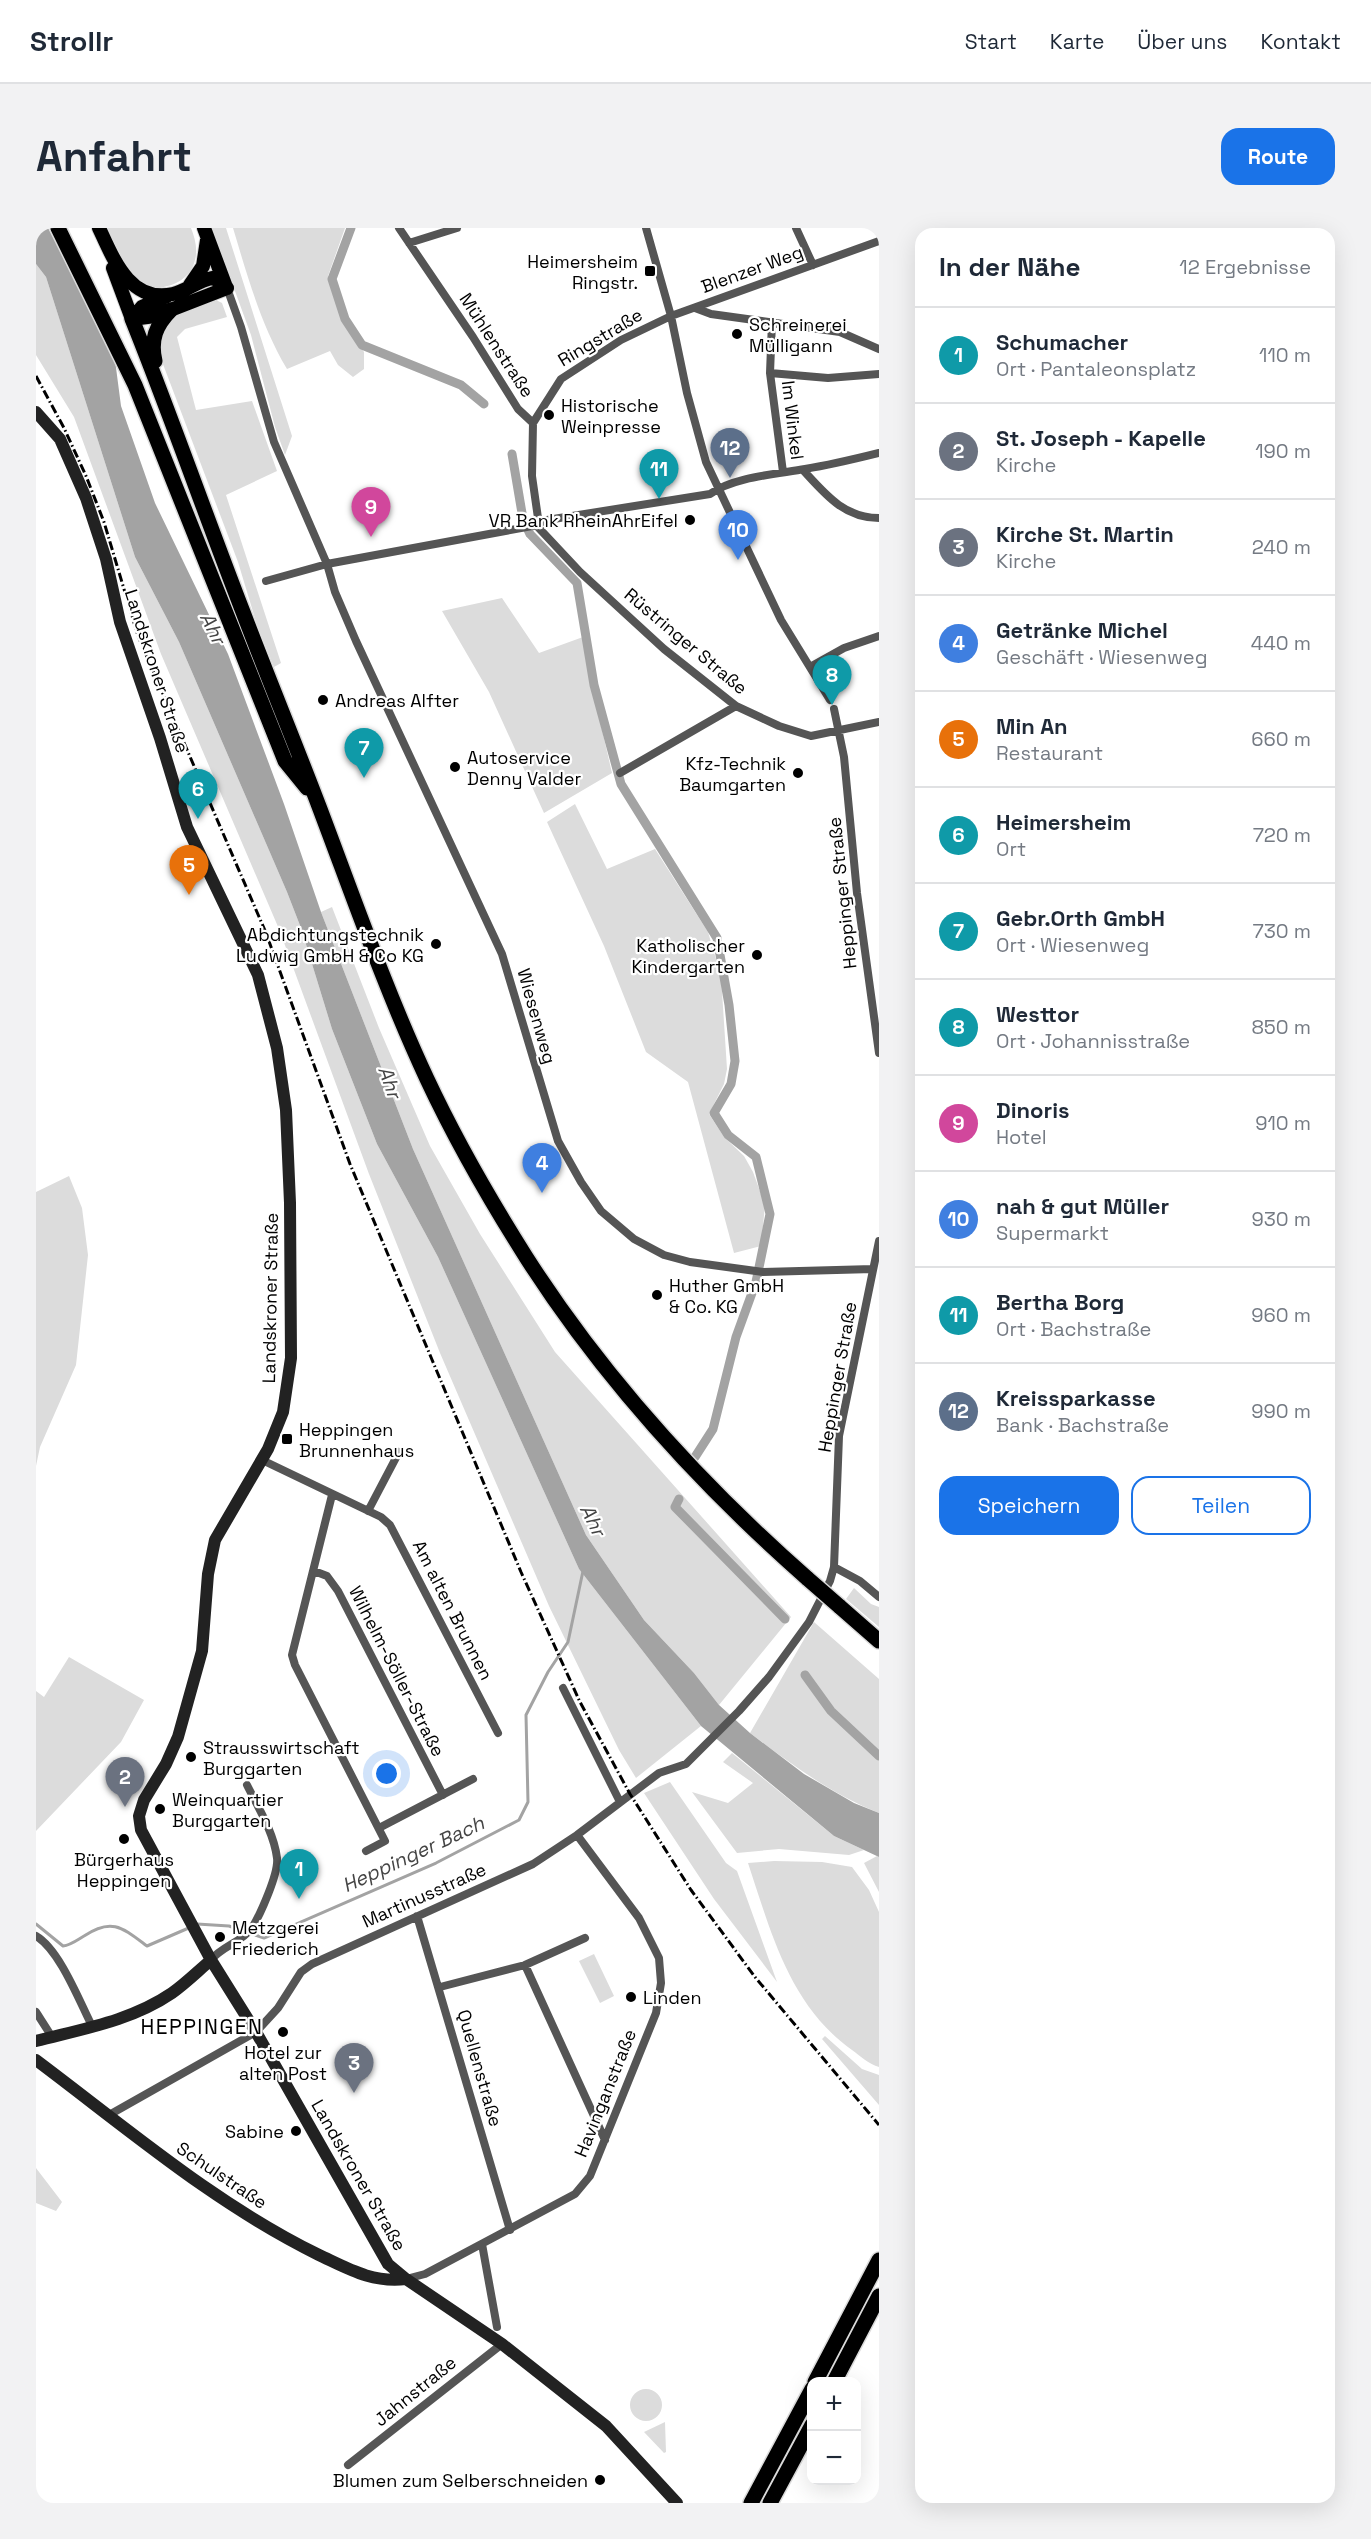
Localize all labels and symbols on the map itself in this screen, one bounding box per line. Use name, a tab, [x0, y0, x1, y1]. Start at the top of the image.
street label: Blenzer Weg	[698, 240, 806, 298]
place label: Heimersheim Ringstr.	[527, 250, 638, 294]
marker: Heimersheim Ringstr.	[643, 264, 657, 278]
street label: Mühlenstraße	[455, 288, 539, 402]
street label: Ringstraße	[553, 303, 647, 371]
place label: Schreinerei Mülligann	[749, 313, 847, 357]
marker: Schreinerei Mülligann	[730, 327, 744, 341]
street label: Im Winkel	[777, 379, 809, 461]
place label: Historische Weinpresse	[561, 394, 661, 438]
marker: Historische Weinpresse	[542, 408, 556, 422]
pin: 12	[710, 428, 750, 478]
pin: 11	[640, 450, 678, 499]
pin: 9	[352, 488, 390, 537]
place label: VR Bank RheinAhrEifel	[488, 509, 678, 532]
pin: 10	[718, 510, 758, 560]
marker: VR Bank RheinAhrEifel	[683, 513, 697, 527]
street label: Rüstringer Straße	[620, 583, 752, 699]
street label: Landskroner Straße	[120, 586, 194, 756]
water label: Ahr	[194, 608, 233, 650]
pin: 8	[812, 656, 852, 705]
place label: Andreas Alfter	[335, 689, 459, 712]
marker: Andreas Alfter	[316, 693, 330, 707]
pin: 7	[344, 728, 384, 778]
place label: Autoservice Denny Valder	[467, 746, 581, 790]
place label: Kfz-Technik Baumgarten	[679, 752, 786, 796]
marker: Autoservice Denny Valder	[448, 760, 462, 774]
marker: Kfz-Technik Baumgarten	[791, 766, 805, 780]
pin: 6	[178, 770, 218, 819]
street label: Heppinger Straße	[823, 816, 861, 970]
pin: 5	[170, 846, 208, 895]
place label: Abdichtungstechnik Ludwig GmbH & Co KG	[236, 923, 424, 967]
place label: Katholischer Kindergarten	[632, 934, 745, 978]
marker: Abdichtungstechnik Ludwig GmbH & Co KG	[429, 937, 443, 951]
marker: Katholischer Kindergarten	[750, 948, 764, 962]
street label: Wiesenweg	[512, 966, 562, 1066]
water label: Ahr	[372, 1062, 408, 1104]
pin: 4	[522, 1144, 562, 1193]
street label: Landskroner Straße	[257, 1212, 283, 1384]
place label: Huther GmbH & Co. KG	[669, 1274, 784, 1318]
marker: Huther GmbH & Co. KG	[650, 1288, 664, 1302]
street label: Heppinger Straße	[812, 1300, 862, 1454]
place label: Heppingen Brunnenhaus	[299, 1418, 414, 1462]
marker: Heppingen Brunnenhaus	[280, 1432, 294, 1446]
water label: Ahr	[574, 1500, 613, 1542]
street label: Am alten Brunnen	[408, 1536, 498, 1684]
street label: Wilhelm-Söller-Straße	[344, 1582, 450, 1760]
place label: Strausswirtschaft Burggarten	[203, 1736, 360, 1780]
marker: Strausswirtschaft Burggarten	[184, 1750, 198, 1764]
pin: 2	[106, 1758, 145, 1807]
your location	[372, 1759, 401, 1788]
place label: Weinquartier Burggarten	[172, 1788, 284, 1832]
marker: Weinquartier Burggarten	[153, 1802, 167, 1816]
water label: Heppinger Bach	[338, 1809, 489, 1898]
marker: Bürgerhaus Heppingen	[117, 1832, 131, 1846]
place label: Bürgerhaus Heppingen	[74, 1848, 174, 1892]
pin: 1	[280, 1850, 318, 1899]
street label: Martinusstraße	[359, 1857, 489, 1933]
place label: Metzgerei Friederich	[232, 1916, 319, 1960]
marker: Metzgerei Friederich	[213, 1930, 227, 1944]
place label: Linden	[643, 1986, 702, 2009]
marker: Linden	[624, 1990, 638, 2004]
street label: Quellenstraße	[452, 2007, 508, 2129]
district label: HEPPINGEN	[140, 2013, 264, 2040]
marker: Hotel zur alten Post	[276, 2025, 290, 2039]
street label: Havinganstraße	[569, 2026, 641, 2160]
place label: Hotel zur alten Post	[239, 2041, 327, 2085]
pin: 3	[334, 2044, 374, 2093]
street label: Landskroner Straße	[306, 2095, 412, 2255]
place label: Sabine	[225, 2120, 284, 2143]
marker: Sabine	[289, 2124, 303, 2138]
street label: Schulstraße	[172, 2136, 272, 2214]
street label: Jahnstraße	[369, 2351, 461, 2431]
place label: Blumen zum Selberschneiden	[333, 2469, 588, 2492]
marker: Blumen zum Selberschneiden	[593, 2473, 607, 2487]

